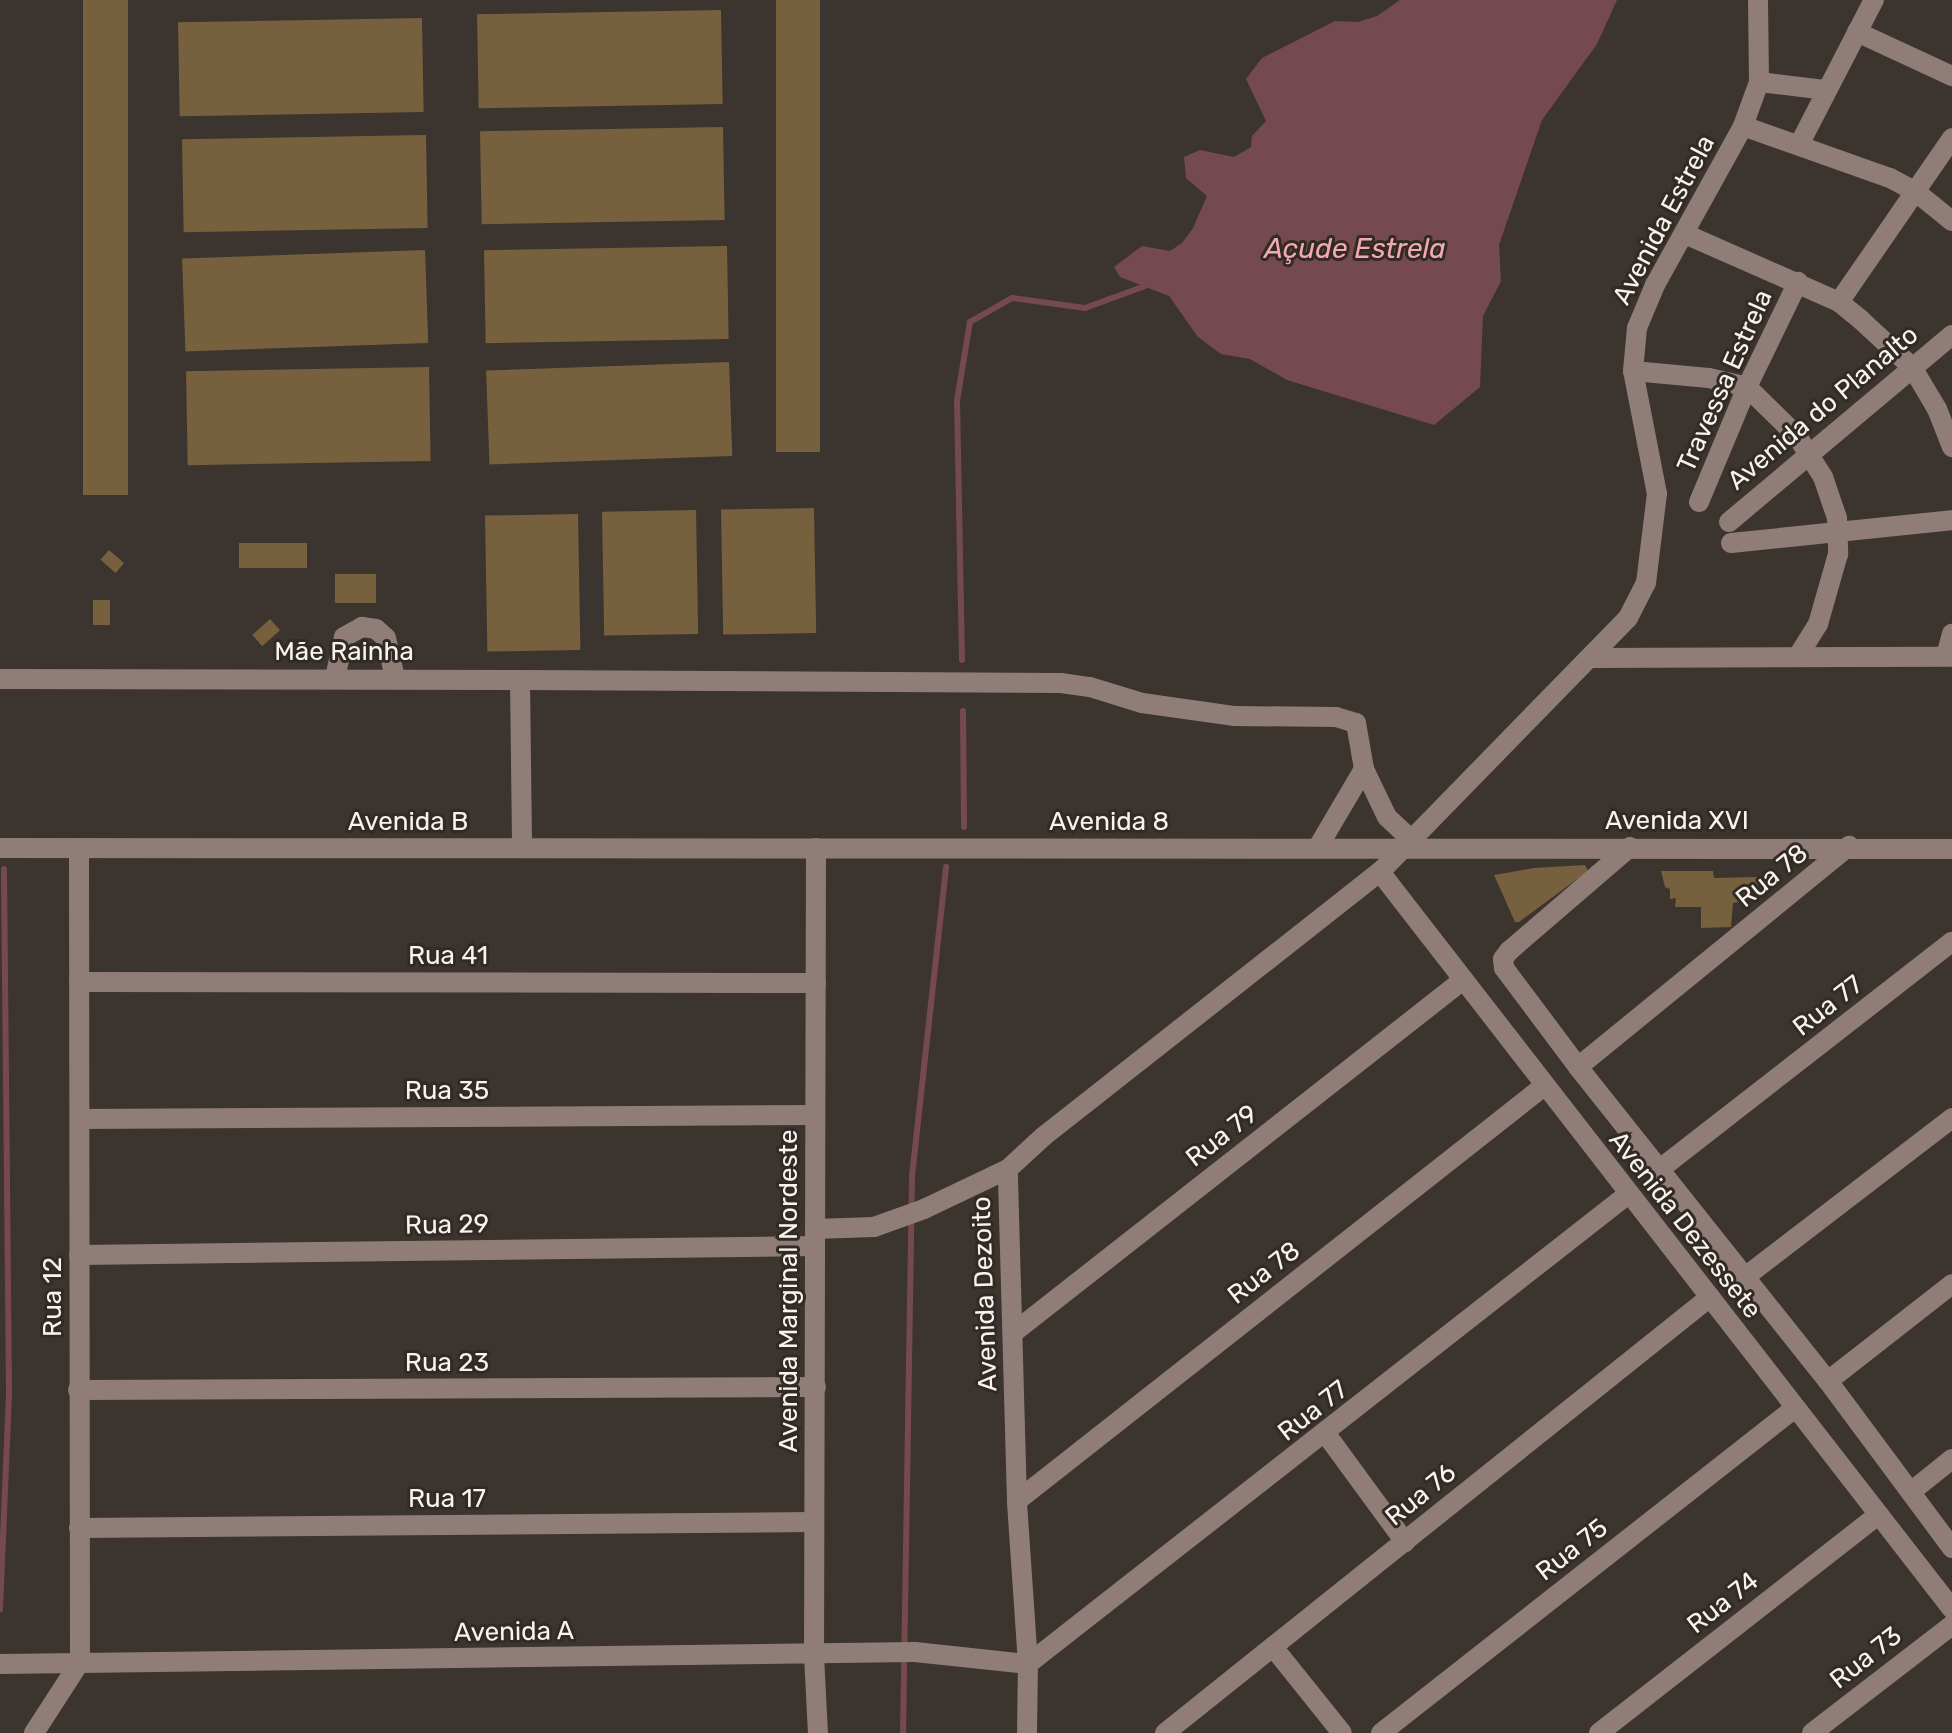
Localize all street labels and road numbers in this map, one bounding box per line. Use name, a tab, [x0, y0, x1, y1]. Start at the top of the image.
street label: Avenida Estrela	[1606, 130, 1722, 310]
street label: Travessa Estrela	[1671, 285, 1779, 477]
street label: Avenida do Planalto	[1721, 319, 1925, 497]
street label: Mãe Rainha	[274, 636, 414, 668]
street label: Avenida XVI	[1605, 805, 1749, 837]
street label: Avenida B	[348, 806, 468, 838]
street label: Avenida 8	[1049, 806, 1169, 838]
street label: Rua 78	[1730, 838, 1814, 914]
street label: Rua 41	[408, 940, 488, 972]
street label: Rua 77	[1787, 969, 1869, 1043]
street label: Rua 35	[405, 1075, 489, 1107]
street label: Rua 79	[1180, 1098, 1264, 1174]
street label: Avenida Dezessete	[1602, 1125, 1768, 1325]
street label: Avenida Marginal Nordeste	[773, 1129, 805, 1453]
street label: Avenida Dezoito	[966, 1196, 1004, 1392]
street label: Rua 29	[405, 1209, 489, 1241]
street label: Rua 78	[1222, 1235, 1306, 1311]
street label: Rua 12	[37, 1257, 69, 1337]
street label: Rua 23	[405, 1347, 489, 1379]
street label: Rua 77	[1272, 1374, 1354, 1448]
street label: Rua 76	[1379, 1457, 1463, 1533]
street label: Rua 17	[408, 1483, 486, 1515]
street label: Rua 75	[1530, 1512, 1614, 1588]
street label: Rua 74	[1681, 1565, 1765, 1641]
street label: Avenida A	[453, 1615, 575, 1649]
street label: Rua 73	[1824, 1620, 1908, 1696]

